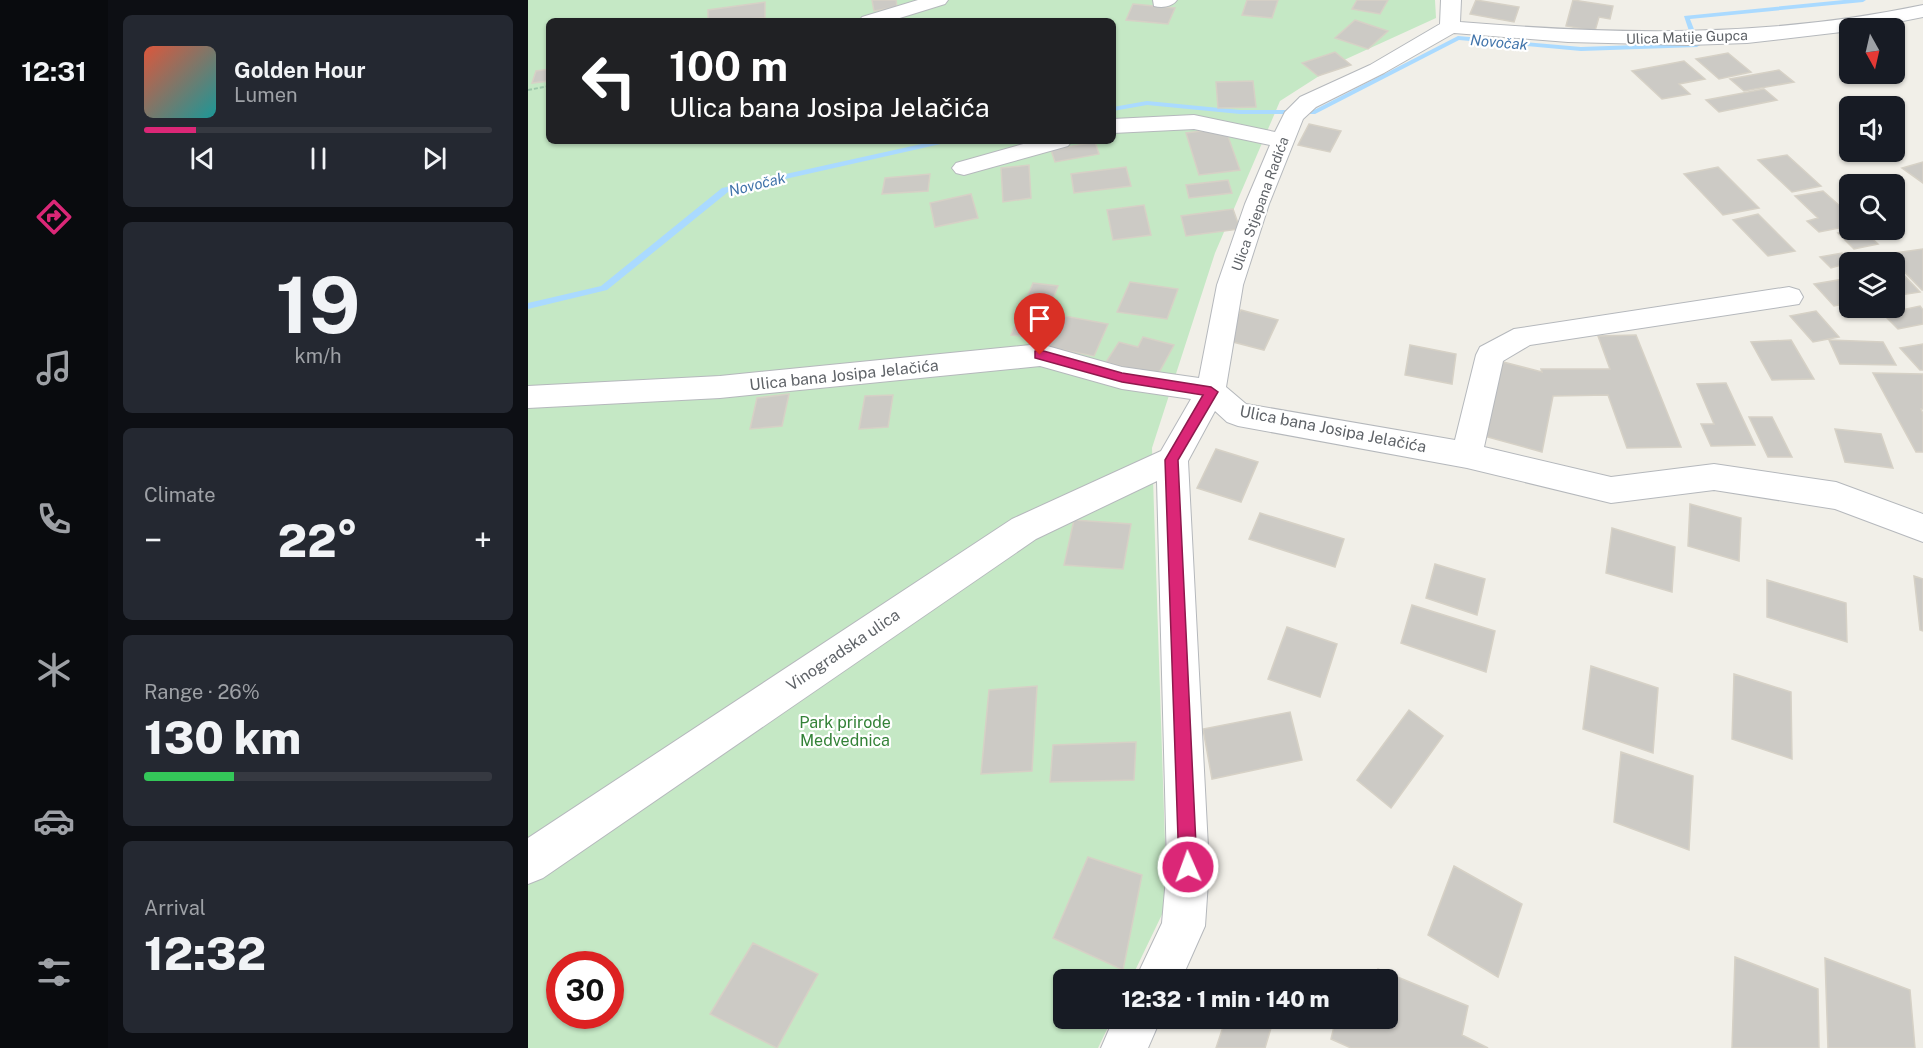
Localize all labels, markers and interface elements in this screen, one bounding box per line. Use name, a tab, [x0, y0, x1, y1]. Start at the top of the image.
north arrow	[1839, 18, 1905, 84]
map controls	[1839, 18, 1905, 318]
street label: Ulica Matije Gupca	[1626, 27, 1748, 47]
water label: Novočak	[1469, 31, 1529, 53]
text: 100 m	[669, 41, 788, 90]
icon: left	[570, 42, 648, 120]
text: 12:31	[21, 55, 87, 87]
text: Golden Hour	[234, 57, 365, 83]
text: Lumen	[234, 83, 298, 107]
text: Ulica bana Josipa Jelačića	[669, 91, 990, 123]
button: sound	[1839, 96, 1905, 162]
street label: Ulica Stjepana Radića	[1228, 135, 1292, 273]
icon: previous	[186, 142, 219, 175]
icon: pause	[302, 142, 335, 175]
icon: next	[418, 142, 451, 175]
water label: Novočak	[727, 169, 788, 199]
button: search	[1839, 174, 1905, 240]
icon: directions	[33, 196, 75, 238]
button: layers	[1839, 252, 1905, 318]
text: 19	[276, 259, 360, 351]
pin	[1014, 293, 1065, 355]
icon: arrive	[1023, 302, 1056, 335]
text: km/h	[294, 344, 342, 368]
icon: music	[33, 347, 75, 389]
street label: Ulica bana Josipa Jelačića	[749, 356, 939, 394]
street label: Ulica bana Josipa Jelačića	[1238, 402, 1428, 456]
text: Climate	[144, 483, 216, 507]
icon: phone	[33, 498, 75, 540]
text: 22°	[278, 514, 358, 567]
text: −	[144, 521, 162, 559]
text: +	[474, 521, 492, 559]
street label: Vinogradska ulica	[783, 605, 903, 695]
icon: climate	[33, 649, 75, 691]
text: Range · 26%	[144, 680, 260, 704]
text: 130 km	[144, 711, 301, 764]
park label: Park prirode Medvednica	[799, 713, 891, 750]
icon: car	[33, 800, 75, 842]
position arrow	[1156, 835, 1220, 899]
text: Arrival	[144, 896, 206, 920]
text: 12:32	[144, 927, 266, 980]
icon: filters	[33, 951, 75, 993]
speed limit sign: 30	[546, 951, 624, 1029]
text: 12:32 · 1 min · 140 m	[1121, 986, 1330, 1012]

